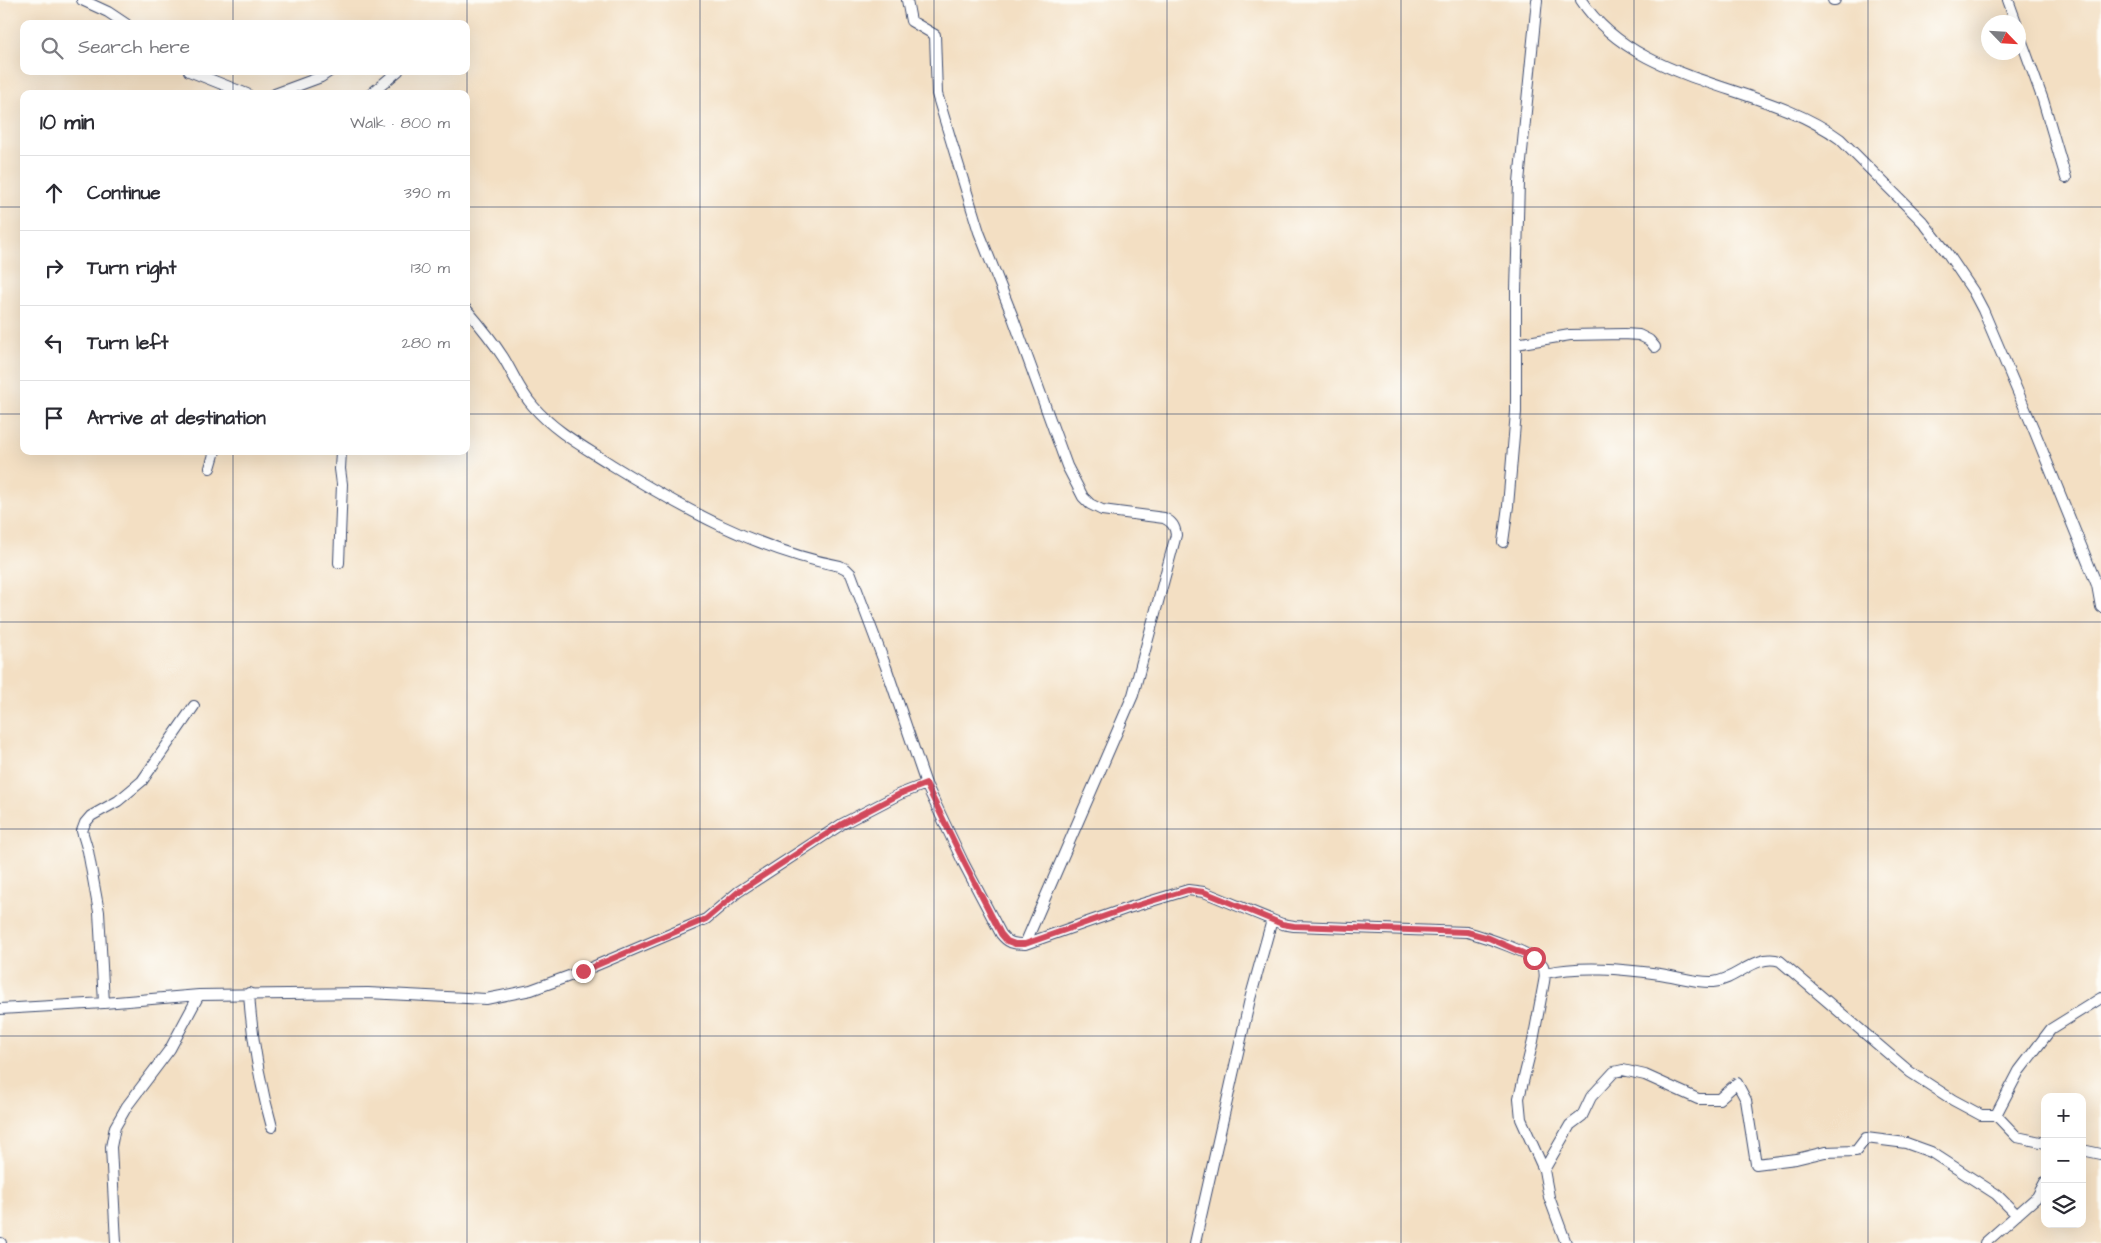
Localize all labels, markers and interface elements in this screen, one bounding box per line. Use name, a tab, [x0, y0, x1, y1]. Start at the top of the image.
north arrow	[1981, 15, 2026, 60]
search box	[20, 20, 470, 75]
icon: search	[38, 34, 66, 62]
text: Search here	[78, 34, 190, 61]
text: 10 min	[40, 108, 94, 137]
text: Walk · 800 m	[350, 112, 450, 134]
icon: ahead	[40, 179, 68, 207]
text: Continue	[87, 180, 161, 207]
text: 390 m	[404, 182, 450, 204]
icon: right	[40, 254, 68, 282]
text: Turn right	[87, 255, 176, 282]
text: 130 m	[411, 257, 450, 279]
icon: left	[40, 329, 68, 357]
text: Turn left	[87, 330, 168, 357]
text: 280 m	[402, 332, 450, 354]
icon: arrive	[40, 404, 68, 432]
text: Arrive at destination	[87, 405, 266, 432]
route start	[1523, 947, 1546, 970]
route end	[572, 960, 595, 983]
map controls	[2041, 1093, 2086, 1228]
button: +	[2041, 1093, 2086, 1138]
button: −	[2041, 1138, 2086, 1183]
button: layers	[2041, 1183, 2086, 1228]

